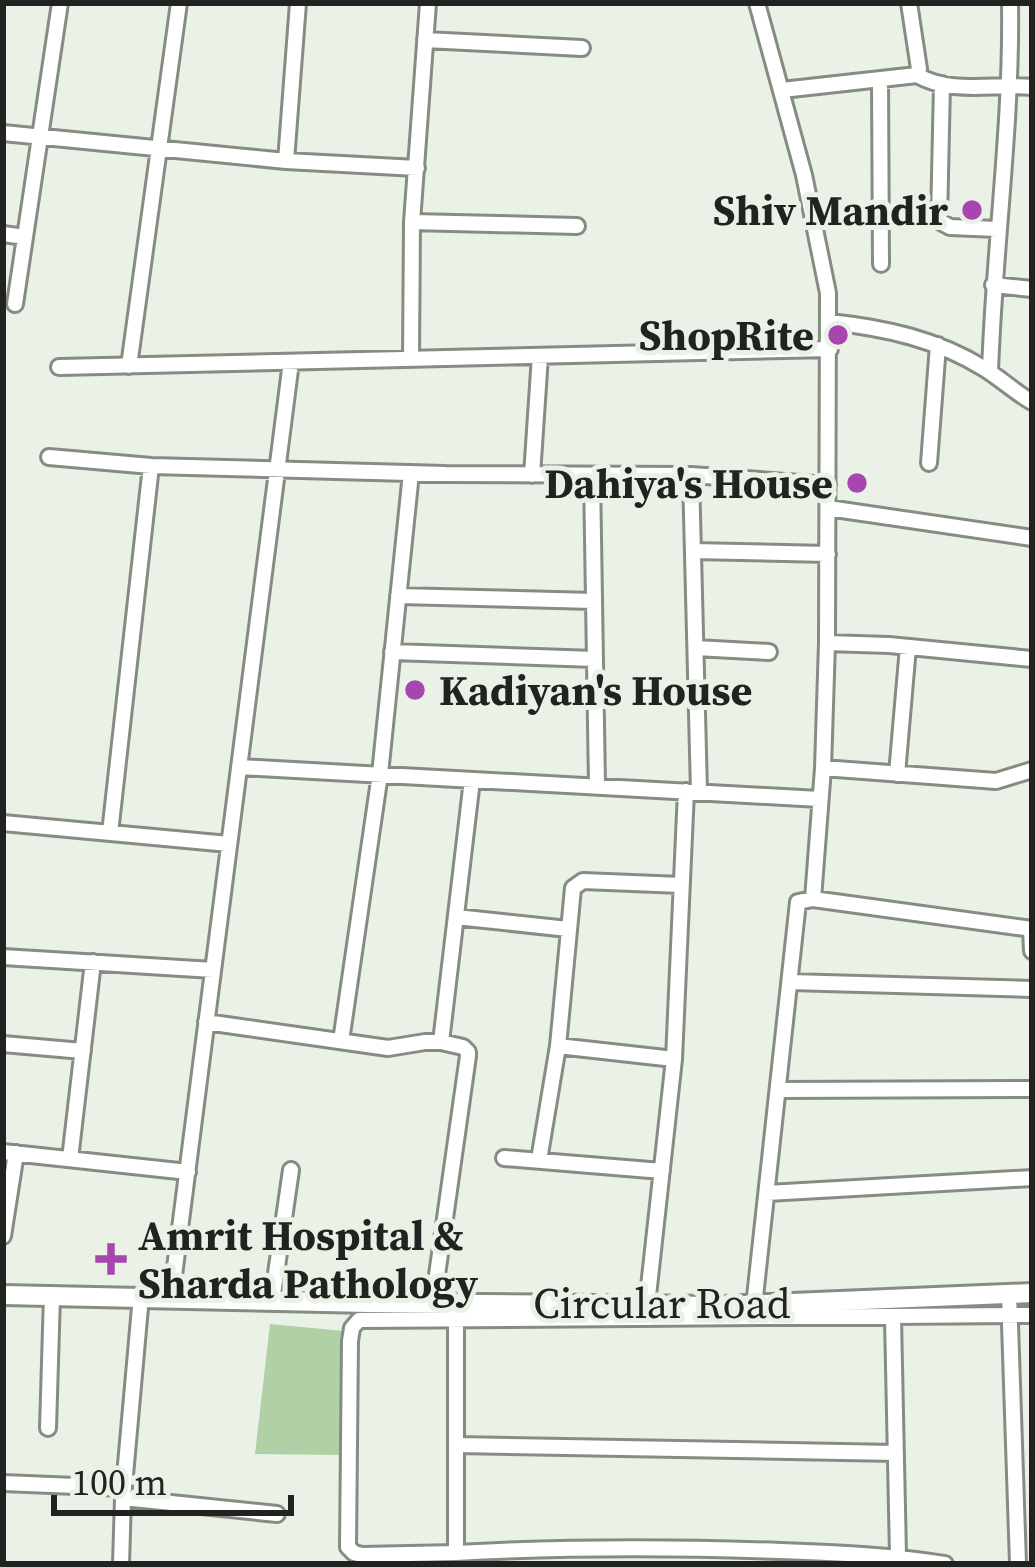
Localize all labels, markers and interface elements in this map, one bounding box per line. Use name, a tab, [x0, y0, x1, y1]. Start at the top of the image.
place label: Shiv Mandir	[713, 181, 948, 239]
marker: Shiv Mandir	[959, 197, 985, 223]
place label: ShopRite	[639, 306, 814, 364]
marker: ShopRite	[825, 322, 851, 348]
place label: Dahiya's House	[544, 454, 833, 512]
marker: Dahiya's House	[844, 470, 870, 496]
place label: Kadiyan's House	[439, 661, 752, 719]
marker: Kadiyan's House	[402, 677, 428, 703]
place label: Amrit Hospital & Sharda Pathology	[138, 1206, 479, 1312]
marker: Amrit Hospital & Sharda Pathology	[95, 1243, 127, 1275]
street label: Circular Road	[533, 1274, 791, 1332]
scale bar	[54, 1441, 291, 1515]
text: 100 m	[72, 1458, 167, 1507]

